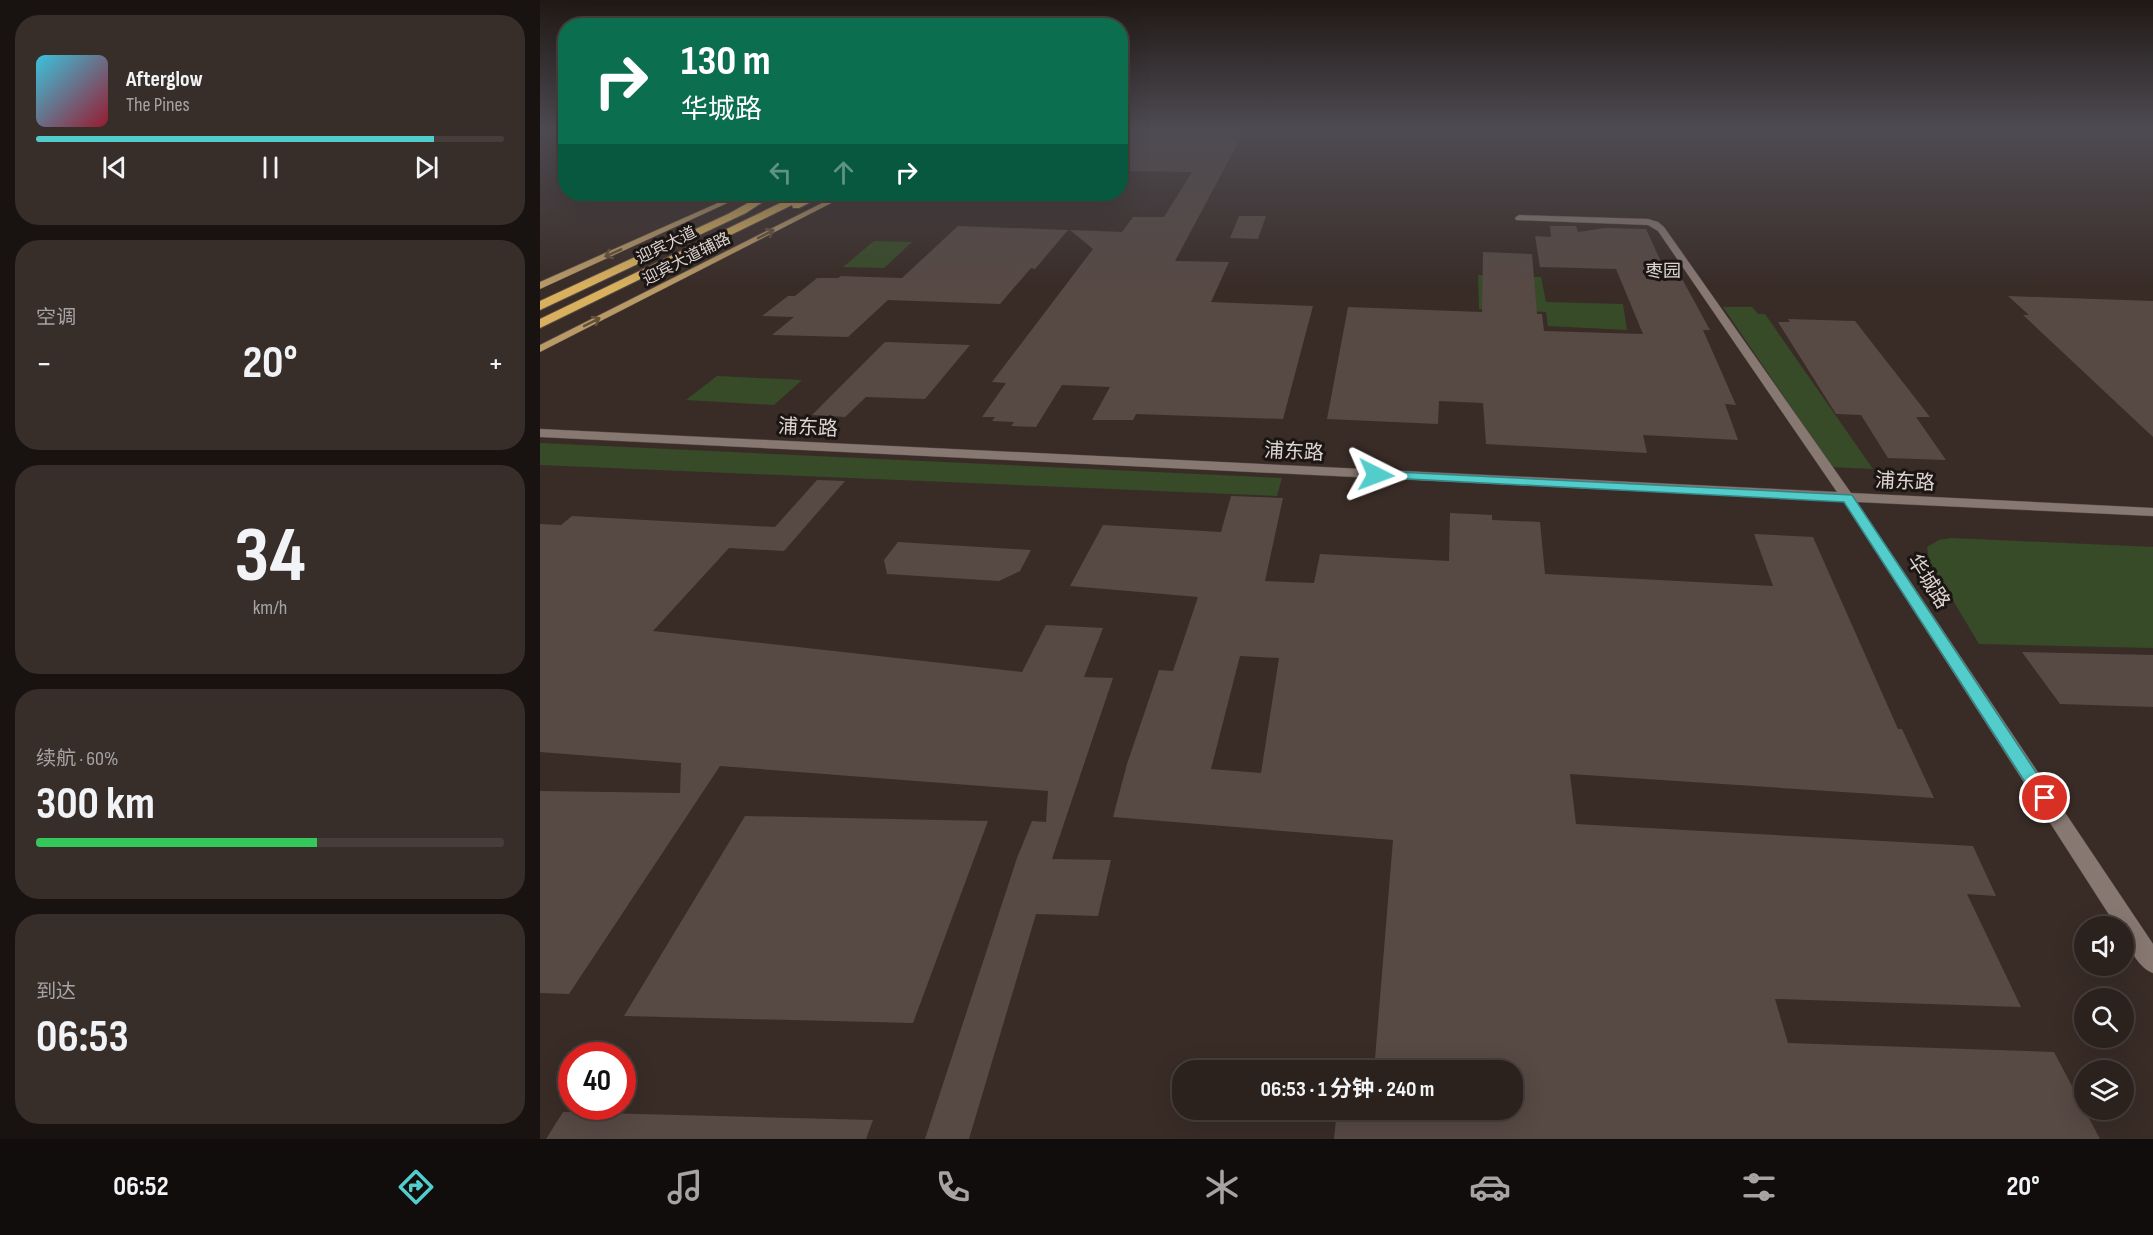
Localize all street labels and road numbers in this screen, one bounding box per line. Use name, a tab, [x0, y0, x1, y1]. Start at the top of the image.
street label: 迎宾大道	[634, 223, 700, 268]
street label: 迎宾大道辅路	[640, 229, 734, 290]
street label: 浦东路	[777, 414, 839, 442]
street label: 浦东路	[1263, 438, 1325, 466]
street label: 浦东路	[1874, 468, 1936, 496]
street label: 华城路	[1902, 550, 1955, 613]

